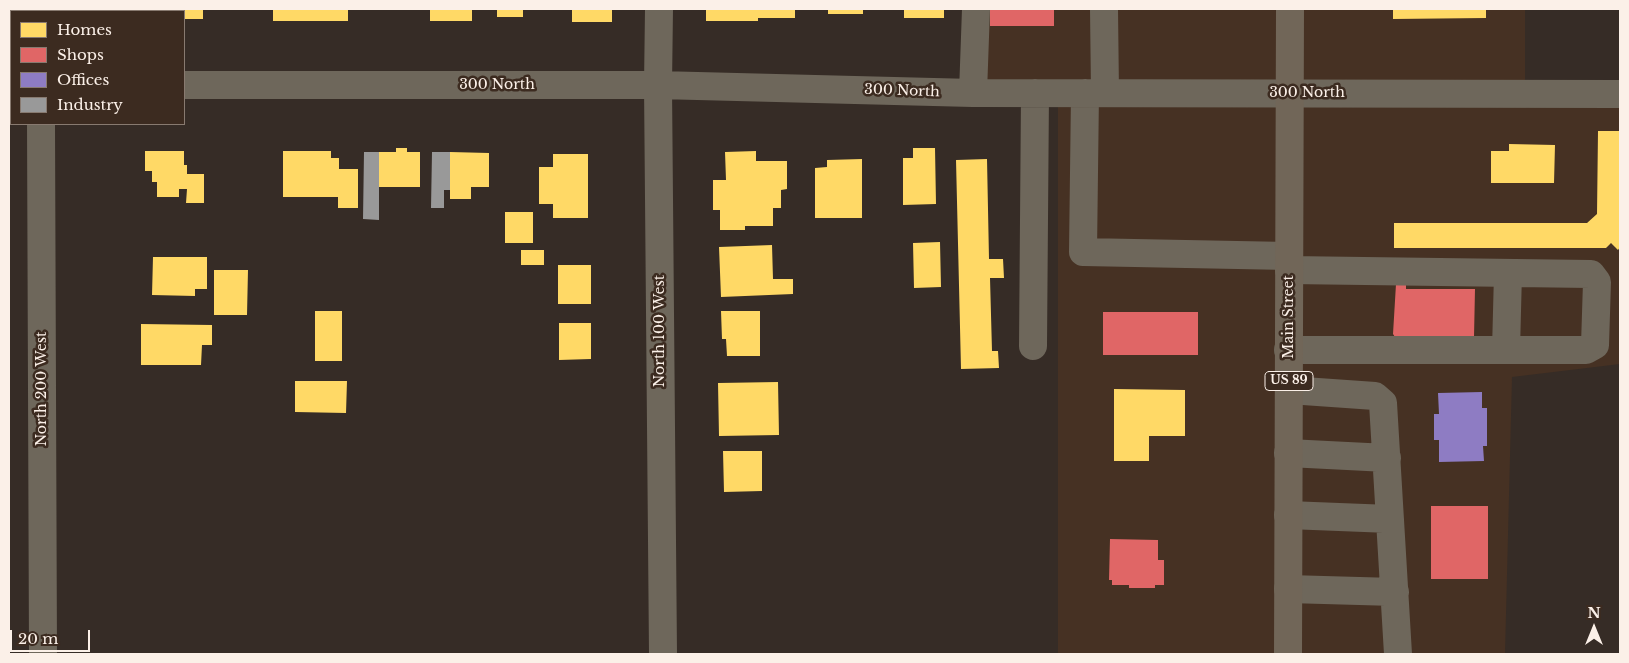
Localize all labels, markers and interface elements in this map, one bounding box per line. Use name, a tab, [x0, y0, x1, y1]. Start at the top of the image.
legend	[10, 10, 185, 125]
text: Homes	[57, 20, 112, 39]
text: Shops	[57, 45, 104, 64]
text: Offices	[57, 70, 109, 89]
street label: 300 North	[459, 77, 535, 93]
street label: 300 North	[864, 81, 940, 101]
street label: 300 North	[1269, 85, 1345, 101]
text: Industry	[57, 95, 123, 114]
street label: North 100 West	[652, 275, 668, 387]
street label: Main Street	[1281, 275, 1297, 359]
street label: North 200 West	[34, 332, 50, 446]
road number: US 89	[1265, 372, 1313, 391]
north arrow	[1569, 603, 1619, 653]
text: N	[1587, 604, 1601, 622]
scale bar	[12, 620, 92, 652]
text: 20 m	[18, 629, 58, 648]

